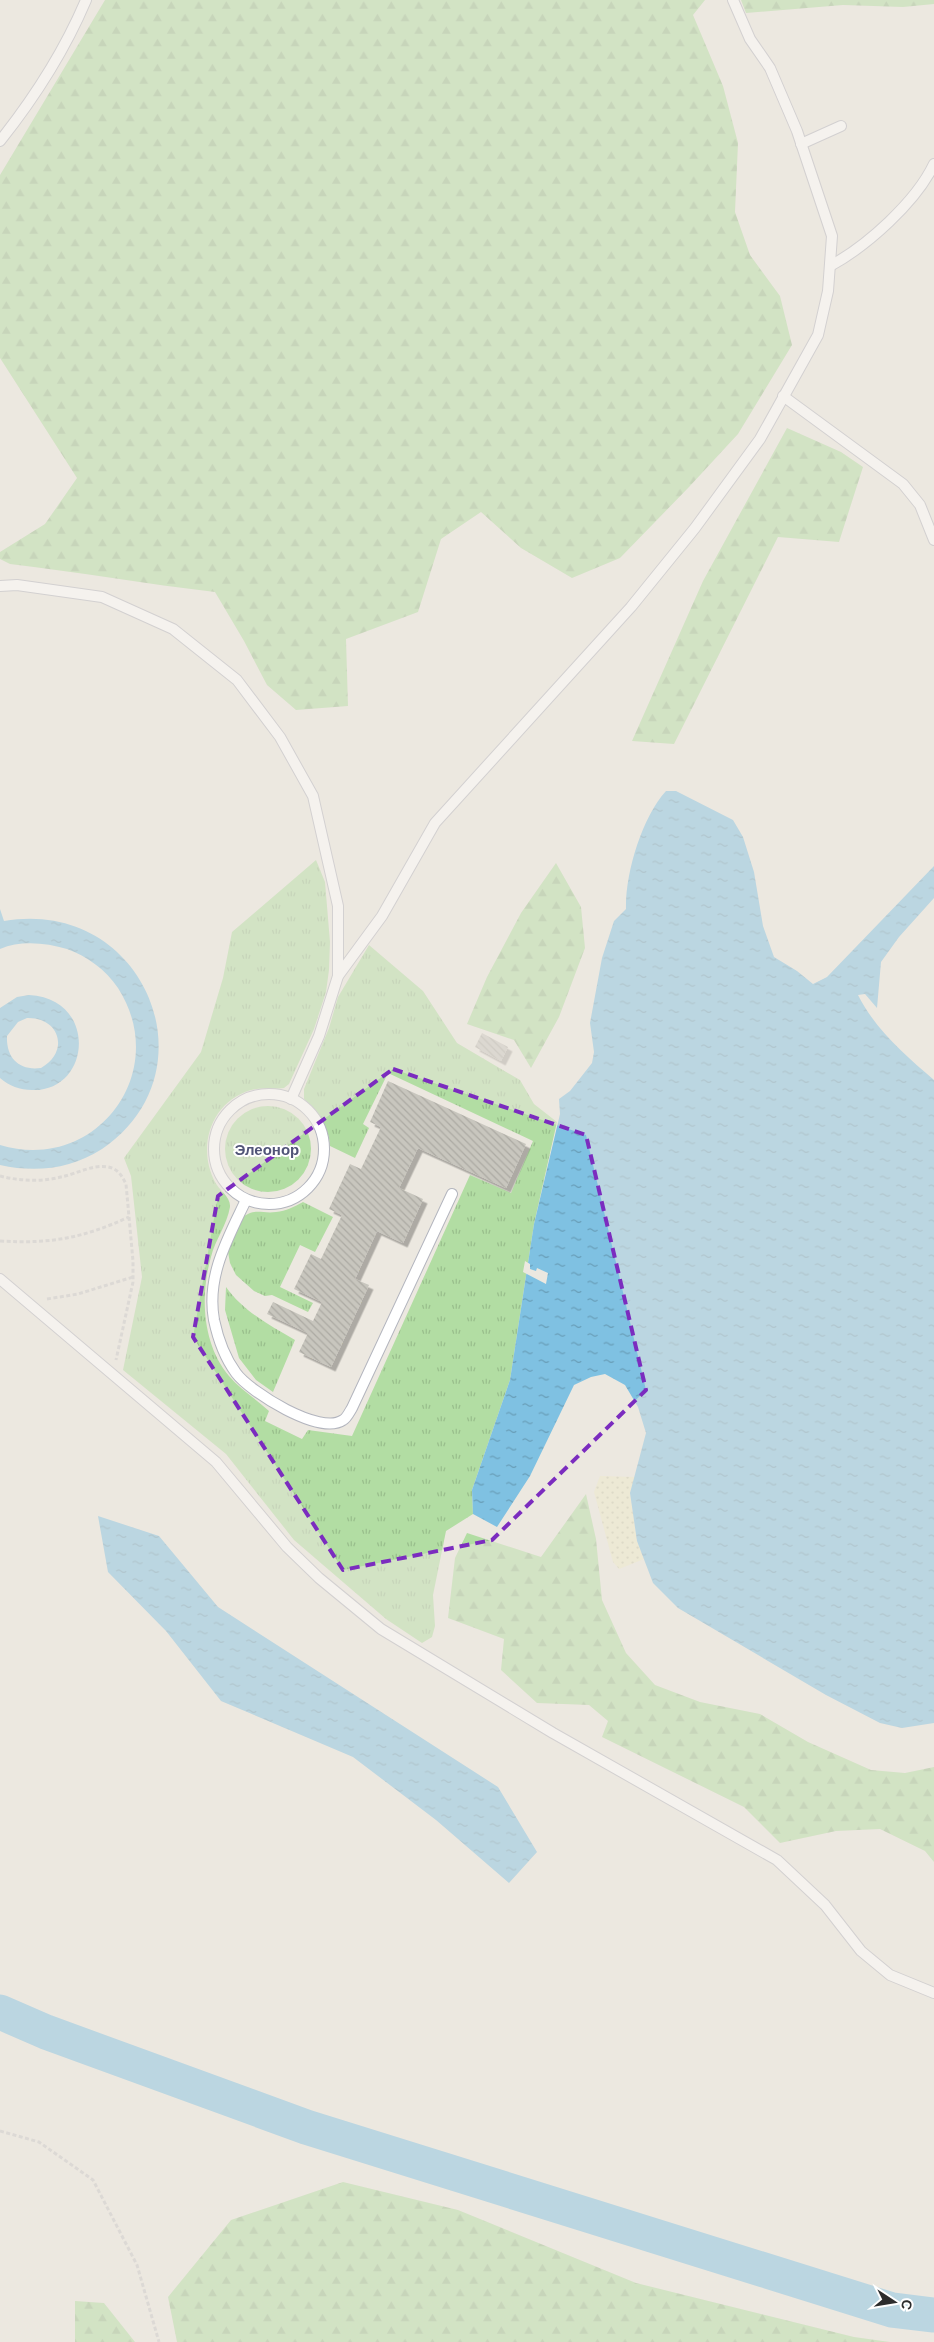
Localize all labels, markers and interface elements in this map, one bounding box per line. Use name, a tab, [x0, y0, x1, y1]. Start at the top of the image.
district label: Элеонор	[235, 1141, 299, 1158]
north arrow	[869, 2277, 919, 2327]
text: С	[898, 2298, 916, 2311]

